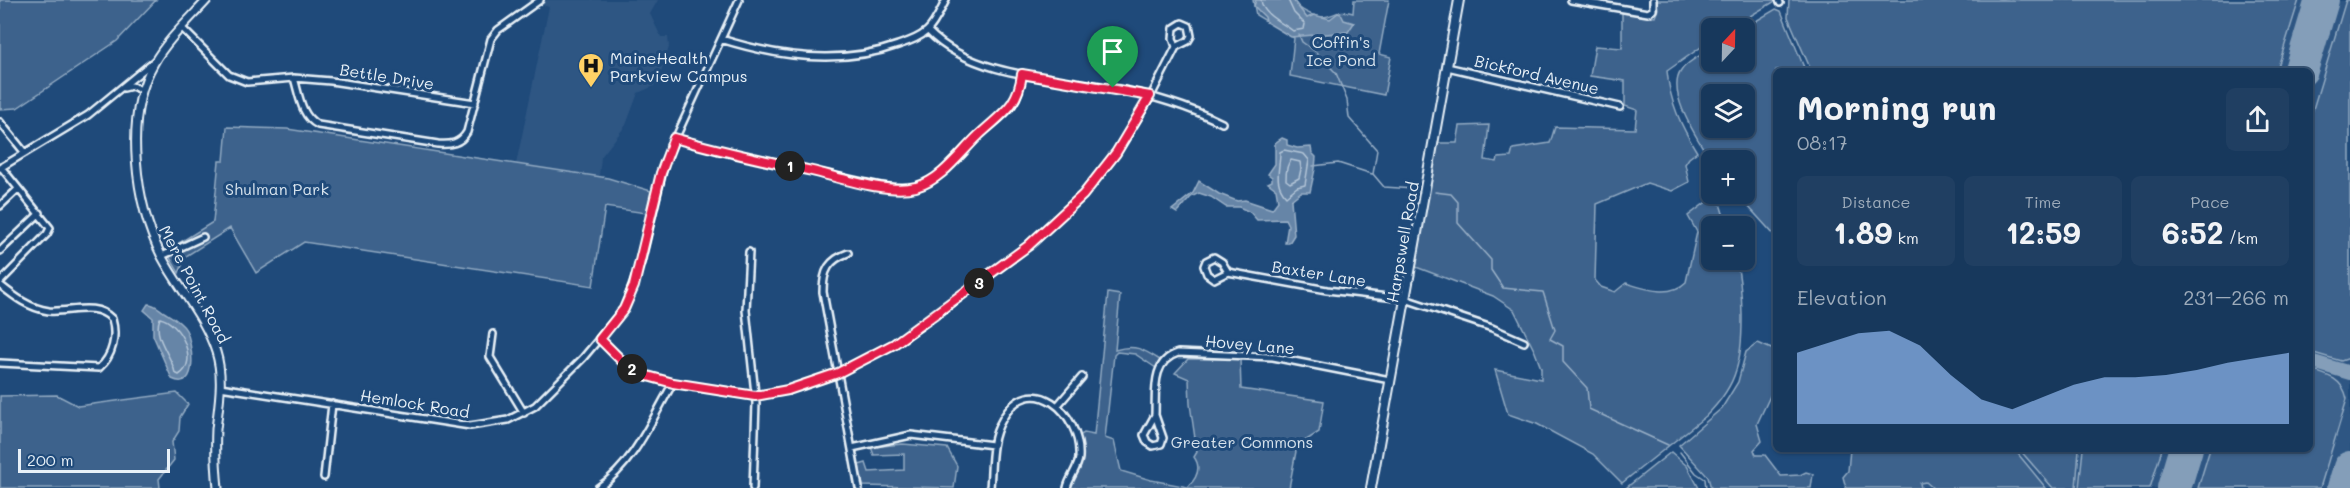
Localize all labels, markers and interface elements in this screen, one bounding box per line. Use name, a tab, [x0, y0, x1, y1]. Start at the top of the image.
north arrow	[1701, 18, 1755, 72]
map controls	[1701, 18, 1755, 270]
pin	[1087, 26, 1138, 88]
park label: Coffin's Ice Pond	[1306, 31, 1376, 70]
icon: arrive	[1096, 35, 1129, 68]
place label: MaineHealth Parkview Campus	[610, 47, 748, 86]
street label: Bickford Avenue	[1473, 49, 1601, 99]
hospital icon: MaineHealth Parkview Campus	[576, 51, 606, 89]
street label: Bettle Drive	[338, 58, 436, 94]
button: layers	[1701, 84, 1755, 138]
text: Morning run	[1797, 85, 1997, 128]
button: share	[2226, 88, 2289, 151]
text: 08:17	[1797, 129, 1848, 155]
button: +	[1701, 150, 1755, 204]
pin: 1	[775, 151, 805, 181]
text: 1	[786, 155, 794, 176]
park label: Shulman Park	[225, 178, 329, 199]
street label: Harpswell Road	[1381, 180, 1423, 304]
text: Distance	[1842, 191, 1910, 212]
text: Time	[2025, 191, 2061, 212]
text: Pace	[2190, 191, 2230, 212]
text: 1.89	[1833, 212, 1892, 252]
text: 12:59	[2005, 212, 2081, 252]
text: 6:52	[2162, 212, 2224, 252]
button: −	[1701, 216, 1755, 270]
street label: Mere Point Road	[155, 221, 235, 347]
text: km	[1892, 227, 1919, 248]
text: /km	[2224, 227, 2258, 248]
street label: Baxter Lane	[1270, 255, 1368, 291]
pin: 3	[964, 268, 994, 298]
text: 3	[974, 272, 984, 293]
text: Elevation	[1797, 284, 1887, 310]
text: 231–266 m	[2183, 284, 2289, 310]
street label: Hovey Lane	[1204, 330, 1296, 358]
pin: 2	[617, 354, 647, 384]
text: 2	[628, 358, 636, 379]
street label: Hemlock Road	[359, 384, 471, 422]
park label: Greater Commons	[1171, 431, 1313, 452]
scale bar	[18, 446, 170, 474]
text: 200 m	[27, 449, 74, 470]

